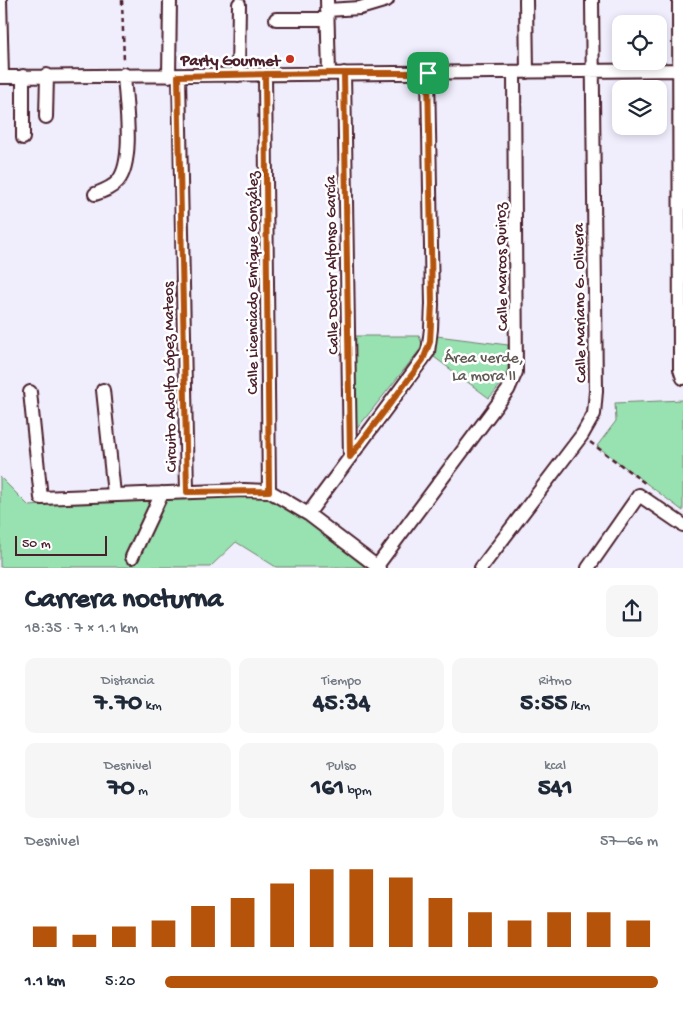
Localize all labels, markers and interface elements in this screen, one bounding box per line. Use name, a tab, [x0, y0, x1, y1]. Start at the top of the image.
map controls	[612, 15, 667, 135]
button: locate	[612, 15, 667, 70]
pin	[407, 52, 449, 94]
place label: Party Gourmet	[180, 53, 281, 72]
marker: Party Gourmet	[284, 53, 296, 65]
icon: arrive	[414, 59, 442, 87]
button: layers	[612, 80, 667, 135]
street label: Calle Licenciado Enrique González	[245, 170, 264, 395]
street label: Calle Doctor Alfonso García	[322, 174, 345, 355]
street label: Calle Marcos Quiroz	[493, 202, 514, 331]
street label: Calle Mariano G. Olivera	[571, 222, 592, 383]
street label: Circuito Adolfo López Mateos	[160, 280, 183, 472]
park label: Área verde, La mora II	[444, 349, 524, 387]
scale bar	[15, 532, 108, 556]
text: 50 m	[22, 536, 51, 553]
text: Carrera nocturna	[25, 584, 223, 617]
button: share	[606, 585, 658, 637]
text: 18:35 · 7 × 1.1 km	[25, 620, 138, 639]
text: Distancia	[101, 673, 154, 690]
text: Tiempo	[322, 673, 361, 690]
text: Ritmo	[539, 673, 572, 690]
text: 7.70	[94, 690, 142, 719]
text: 45:34	[313, 690, 370, 719]
text: 5:55	[520, 690, 567, 719]
text: km	[142, 698, 162, 715]
text: /km	[567, 698, 590, 715]
text: Desnivel	[104, 758, 152, 775]
text: Pulso	[327, 758, 356, 775]
text: kcal	[544, 758, 566, 775]
text: 70	[108, 775, 135, 804]
text: 161	[311, 775, 344, 804]
text: 541	[538, 775, 573, 804]
text: m	[135, 783, 148, 800]
text: bpm	[344, 783, 372, 800]
text: Desnivel	[25, 833, 79, 852]
text: 57–66 m	[600, 833, 658, 852]
text: 1.1 km	[25, 973, 65, 992]
text: 5:20	[105, 973, 135, 992]

